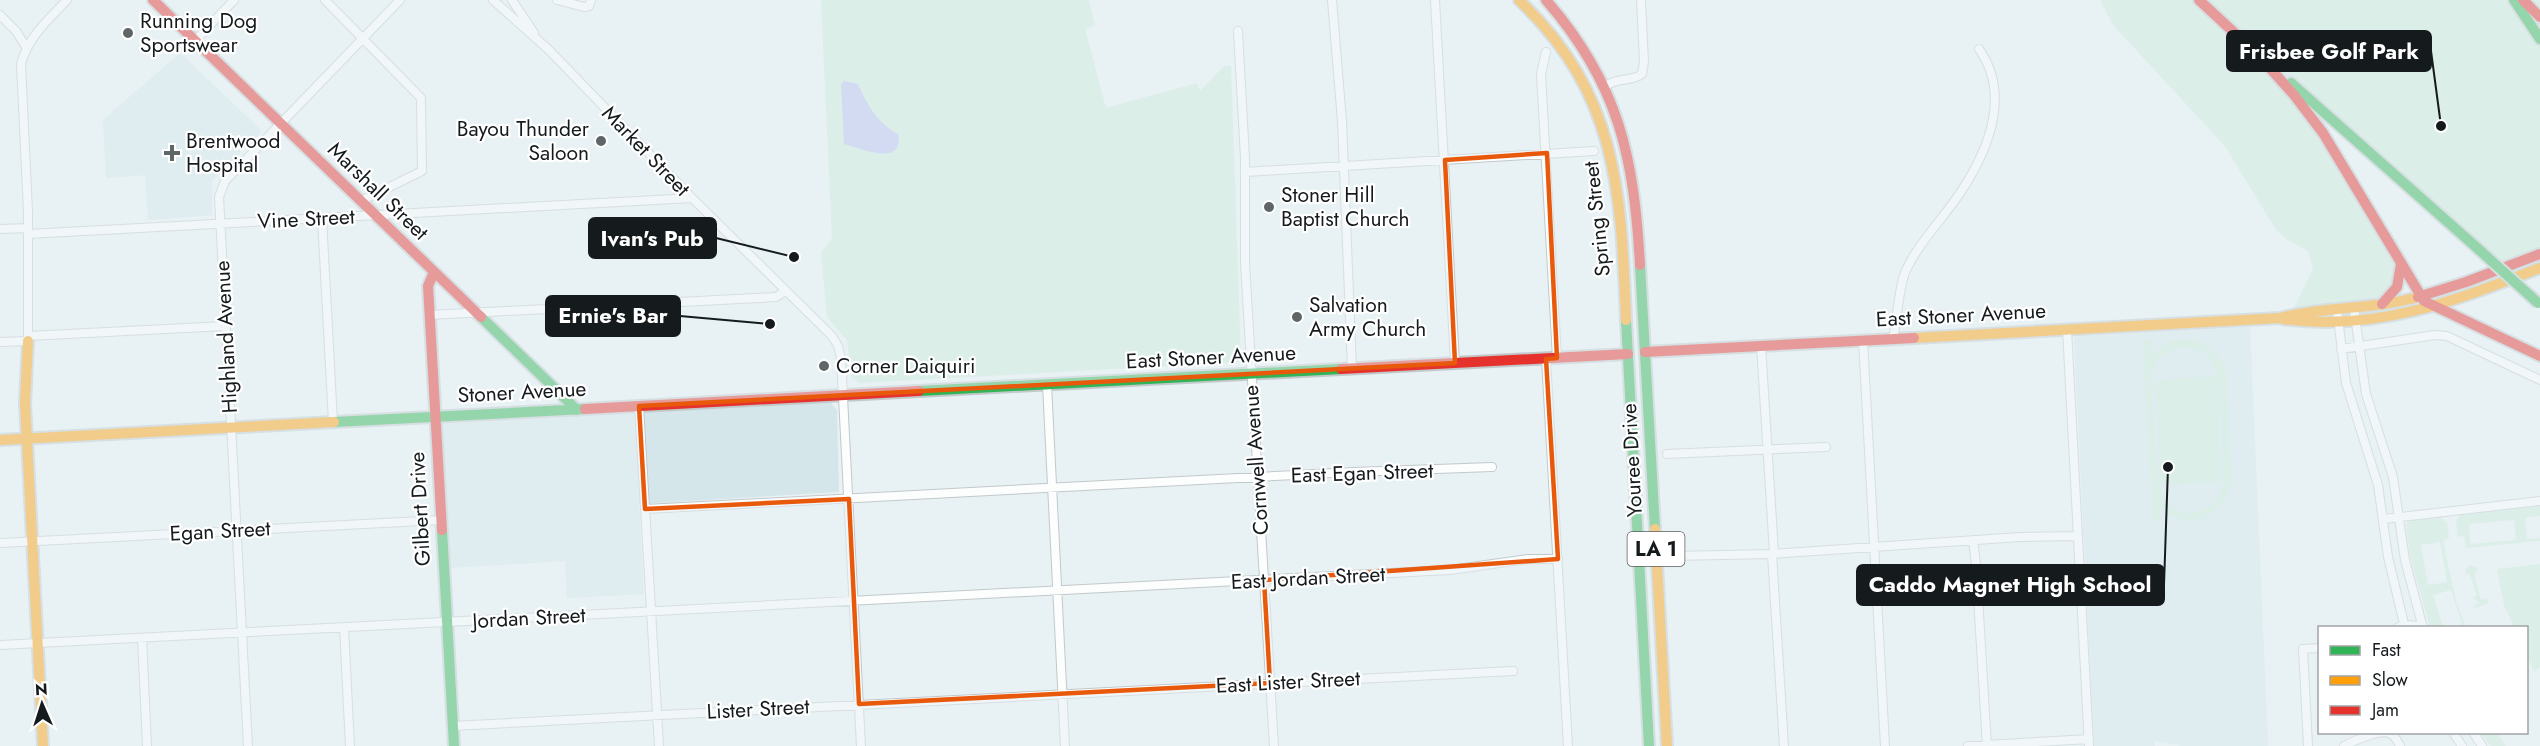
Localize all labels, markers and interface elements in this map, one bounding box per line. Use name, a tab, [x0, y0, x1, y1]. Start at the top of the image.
place label: Running Dog Sportswear	[140, 6, 257, 60]
marker: Running Dog Sportswear	[121, 26, 135, 40]
callout: Frisbee Golf Park	[2227, 31, 2431, 71]
text: Frisbee Golf Park	[2239, 35, 2419, 67]
street label: Market Street	[595, 99, 697, 203]
place label: Bayou Thunder Saloon	[457, 114, 590, 168]
place label: Brentwood Hospital	[186, 126, 280, 180]
marker: Bayou Thunder Saloon	[594, 134, 608, 148]
street label: Marshall Street	[321, 135, 435, 247]
marker: Brentwood Hospital	[163, 144, 181, 162]
street label: Spring Street	[1576, 160, 1618, 278]
place label: Stoner Hill Baptist Church	[1281, 180, 1409, 234]
marker: Stoner Hill Baptist Church	[1262, 200, 1276, 214]
street label: Vine Street	[256, 201, 356, 237]
callout: Ivan's Pub	[589, 218, 716, 258]
text: Ivan's Pub	[600, 222, 704, 254]
street label: Highland Avenue	[207, 260, 245, 414]
place label: Salvation Army Church	[1309, 290, 1426, 344]
callout: Ernie's Bar	[546, 296, 680, 336]
street label: East Stoner Avenue	[1875, 296, 2047, 334]
text: Ernie's Bar	[558, 299, 668, 331]
marker: Salvation Army Church	[1290, 310, 1304, 324]
street label: East Stoner Avenue	[1125, 338, 1297, 376]
place label: Corner Daiquiri	[836, 351, 975, 381]
marker: Corner Daiquiri	[817, 359, 831, 373]
street label: Stoner Avenue	[457, 374, 587, 410]
street label: Cornwell Avenue	[1236, 384, 1276, 536]
street label: Youree Drive	[1614, 402, 1650, 518]
street label: Gilbert Drive	[402, 451, 438, 567]
street label: East Egan Street	[1290, 456, 1434, 490]
street label: Egan Street	[169, 513, 271, 549]
road number: LA 1	[1628, 532, 1684, 566]
street label: East Jordan Street	[1230, 559, 1386, 597]
callout: Caddo Magnet High School	[1857, 565, 2164, 605]
text: Caddo Magnet High School	[1869, 568, 2151, 600]
street label: Jordan Street	[469, 600, 586, 636]
legend	[2318, 626, 2528, 734]
text: Fast	[2372, 637, 2401, 663]
street label: East Lister Street	[1215, 663, 1361, 701]
text: Slow	[2372, 667, 2409, 693]
north arrow	[12, 674, 72, 734]
text: N	[34, 678, 48, 701]
street label: Lister Street	[706, 691, 810, 727]
text: Jam	[2370, 697, 2399, 723]

